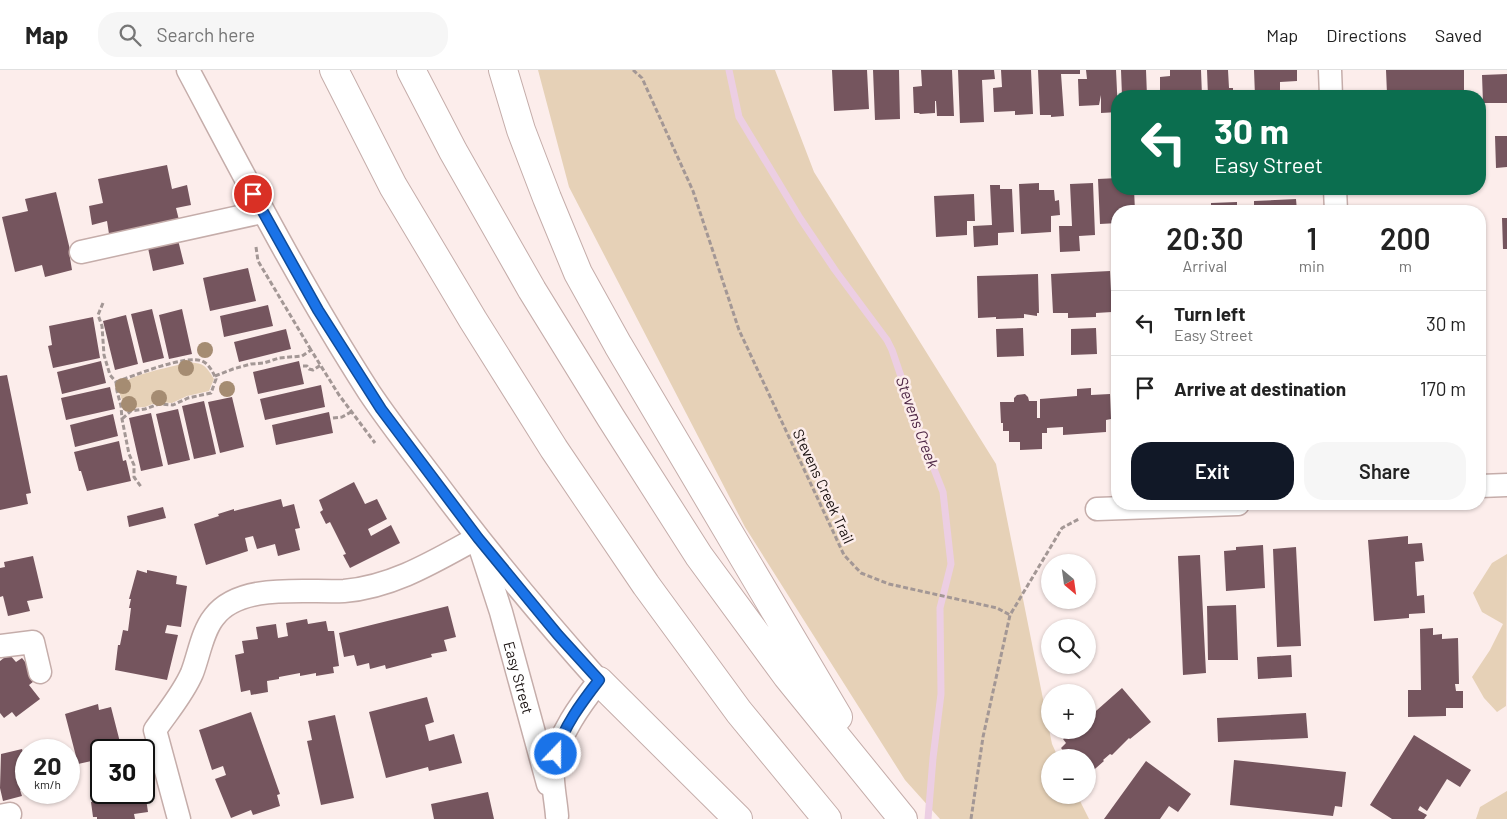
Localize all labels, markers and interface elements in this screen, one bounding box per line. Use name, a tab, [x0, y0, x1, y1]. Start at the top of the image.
search box	[98, 12, 448, 57]
text: Map	[25, 20, 68, 49]
icon: search	[116, 21, 144, 49]
text: Search here	[156, 23, 255, 46]
text: Map	[1266, 24, 1298, 46]
text: Directions	[1326, 24, 1407, 46]
text: Saved	[1435, 24, 1482, 46]
text: 30 m	[1214, 109, 1289, 151]
icon: left	[1131, 110, 1196, 175]
text: Easy Street	[1214, 151, 1323, 177]
pin	[232, 173, 274, 215]
icon: arrive	[239, 180, 267, 208]
text: 20:30	[1166, 220, 1244, 256]
text: 1	[1306, 220, 1317, 256]
text: 200	[1380, 220, 1431, 256]
text: Arrival	[1183, 256, 1227, 275]
text: min	[1299, 256, 1325, 275]
text: m	[1399, 256, 1412, 275]
text: Turn left	[1174, 302, 1245, 325]
icon: left	[1131, 309, 1159, 337]
text: 30 m	[1426, 312, 1466, 335]
text: Easy Street	[1174, 325, 1253, 344]
water label: Stevens Creek	[893, 374, 943, 471]
icon: arrive	[1131, 374, 1159, 402]
text: Arrive at destination	[1174, 377, 1346, 400]
text: 170 m	[1420, 377, 1466, 400]
street label: Stevens Creek Trail	[790, 426, 858, 546]
button: Exit	[1131, 442, 1294, 500]
button: Share	[1304, 442, 1466, 500]
north arrow	[1041, 554, 1096, 609]
map controls	[1041, 554, 1096, 804]
button: search	[1041, 619, 1096, 674]
street label: Easy Street	[500, 639, 537, 716]
button: +	[1041, 684, 1096, 739]
position arrow	[529, 727, 581, 779]
speed limit sign: 30	[90, 739, 155, 804]
button: −	[1041, 749, 1096, 804]
text: 20	[33, 750, 62, 780]
text: km/h	[34, 777, 61, 791]

